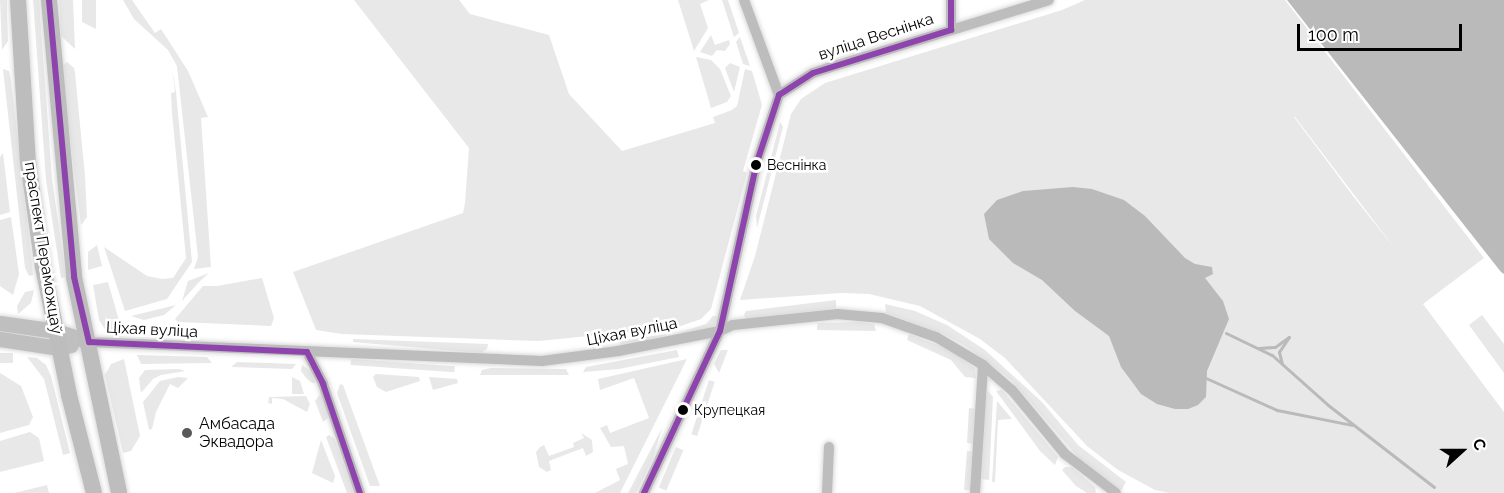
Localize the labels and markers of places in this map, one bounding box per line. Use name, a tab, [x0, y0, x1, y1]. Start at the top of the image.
place label: Веснінка	[767, 157, 826, 173]
marker: Веснінка	[750, 159, 762, 171]
place label: Крупецкая	[694, 402, 765, 418]
marker: Крупецкая	[677, 404, 689, 416]
place label: Амбасада Эквадора	[199, 414, 275, 452]
marker: Амбасада Эквадора	[180, 426, 194, 440]

